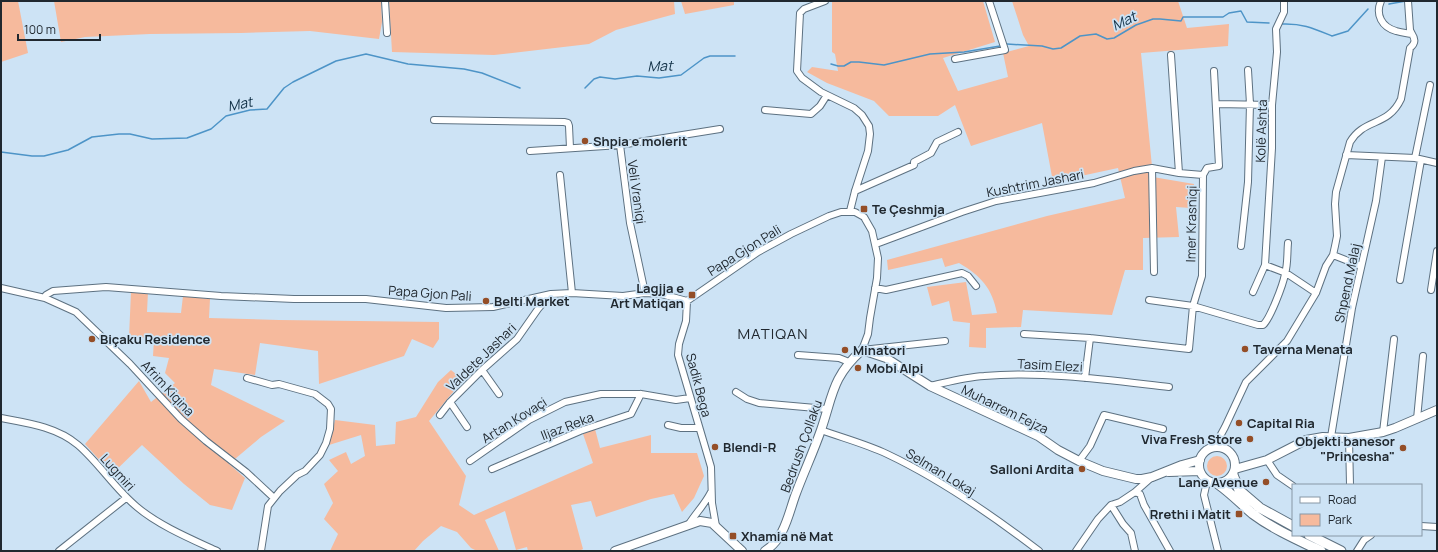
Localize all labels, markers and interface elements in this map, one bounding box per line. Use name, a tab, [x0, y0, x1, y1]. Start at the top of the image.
water label: Mat	[1108, 6, 1140, 35]
scale bar	[18, 16, 100, 42]
text: 100 m	[24, 21, 56, 38]
water label: Mat	[647, 56, 674, 75]
water label: Mat	[226, 91, 256, 115]
street label: Kolë Ashta	[1251, 99, 1271, 163]
place label: Shpia e molerit	[593, 132, 688, 150]
marker: Shpia e molerit	[580, 136, 590, 146]
street label: Veli Vraniqi	[624, 159, 650, 225]
street label: Kushtrim Jashari	[985, 165, 1085, 201]
street label: Imer Krasniqi	[1181, 186, 1201, 262]
place label: Te Çeshmja	[872, 200, 945, 218]
marker: Te Çeshmja	[859, 204, 869, 214]
street label: Papa Gjon Pali	[704, 220, 784, 280]
street label: Shpend Malaj	[1330, 242, 1364, 324]
place label: Lagjja e Art Matiqan	[610, 279, 684, 312]
street label: Papa Gjon Pali	[388, 281, 472, 305]
marker: Lagjja e Art Matiqan	[687, 290, 697, 300]
place label: Belti Market	[494, 292, 570, 310]
marker: Belti Market	[481, 296, 491, 306]
street label: Valdete Jashari	[442, 319, 520, 395]
district label: MATIQAN	[738, 323, 808, 344]
place label: Biçaku Residence	[100, 330, 210, 348]
marker: Biçaku Residence	[87, 334, 97, 344]
place label: Taverna Menata	[1253, 340, 1353, 358]
place label: Minatori	[853, 341, 906, 359]
marker: Taverna Menata	[1240, 344, 1250, 354]
marker: Minatori	[840, 345, 850, 355]
street label: Sadik Bega	[682, 351, 716, 419]
street label: Tasim Elezi	[1017, 354, 1083, 376]
street label: Afrim Kiqina	[137, 356, 199, 420]
place label: Mobi Alpi	[866, 359, 923, 377]
marker: Mobi Alpi	[853, 363, 863, 373]
street label: Muharrem Fejza	[958, 380, 1052, 438]
street label: Artan Kovaçi	[478, 393, 550, 447]
street label: Bedrush Çollaku	[776, 397, 826, 495]
street label: Iljaz Reka	[538, 408, 596, 444]
place label: Capital Ria	[1247, 414, 1315, 432]
marker: Capital Ria	[1234, 418, 1244, 428]
place label: Viva Fresh Store	[1141, 430, 1242, 448]
place label: Objekti banesor "Princesha"	[1295, 432, 1395, 465]
marker: Viva Fresh Store	[1245, 434, 1255, 444]
place label: Blendi-R	[723, 438, 777, 456]
marker: Blendi-R	[710, 442, 720, 452]
marker: Objekti banesor "Princesha"	[1398, 443, 1408, 453]
street label: Selman Lokaj	[903, 444, 979, 500]
street label: Lugmiri	[97, 450, 139, 494]
place label: Salloni Ardita	[990, 460, 1074, 478]
marker: Salloni Ardita	[1077, 464, 1087, 474]
place label: Lane Avenue	[1178, 473, 1258, 491]
marker: Lane Avenue	[1261, 477, 1271, 487]
legend	[1292, 484, 1422, 536]
text: Road	[1328, 491, 1356, 508]
place label: Rrethi i Matit	[1150, 505, 1231, 523]
marker: Rrethi i Matit	[1234, 509, 1244, 519]
text: Park	[1328, 511, 1353, 528]
place label: Xhamia në Mat	[741, 527, 834, 545]
marker: Xhamia në Mat	[728, 531, 738, 541]

